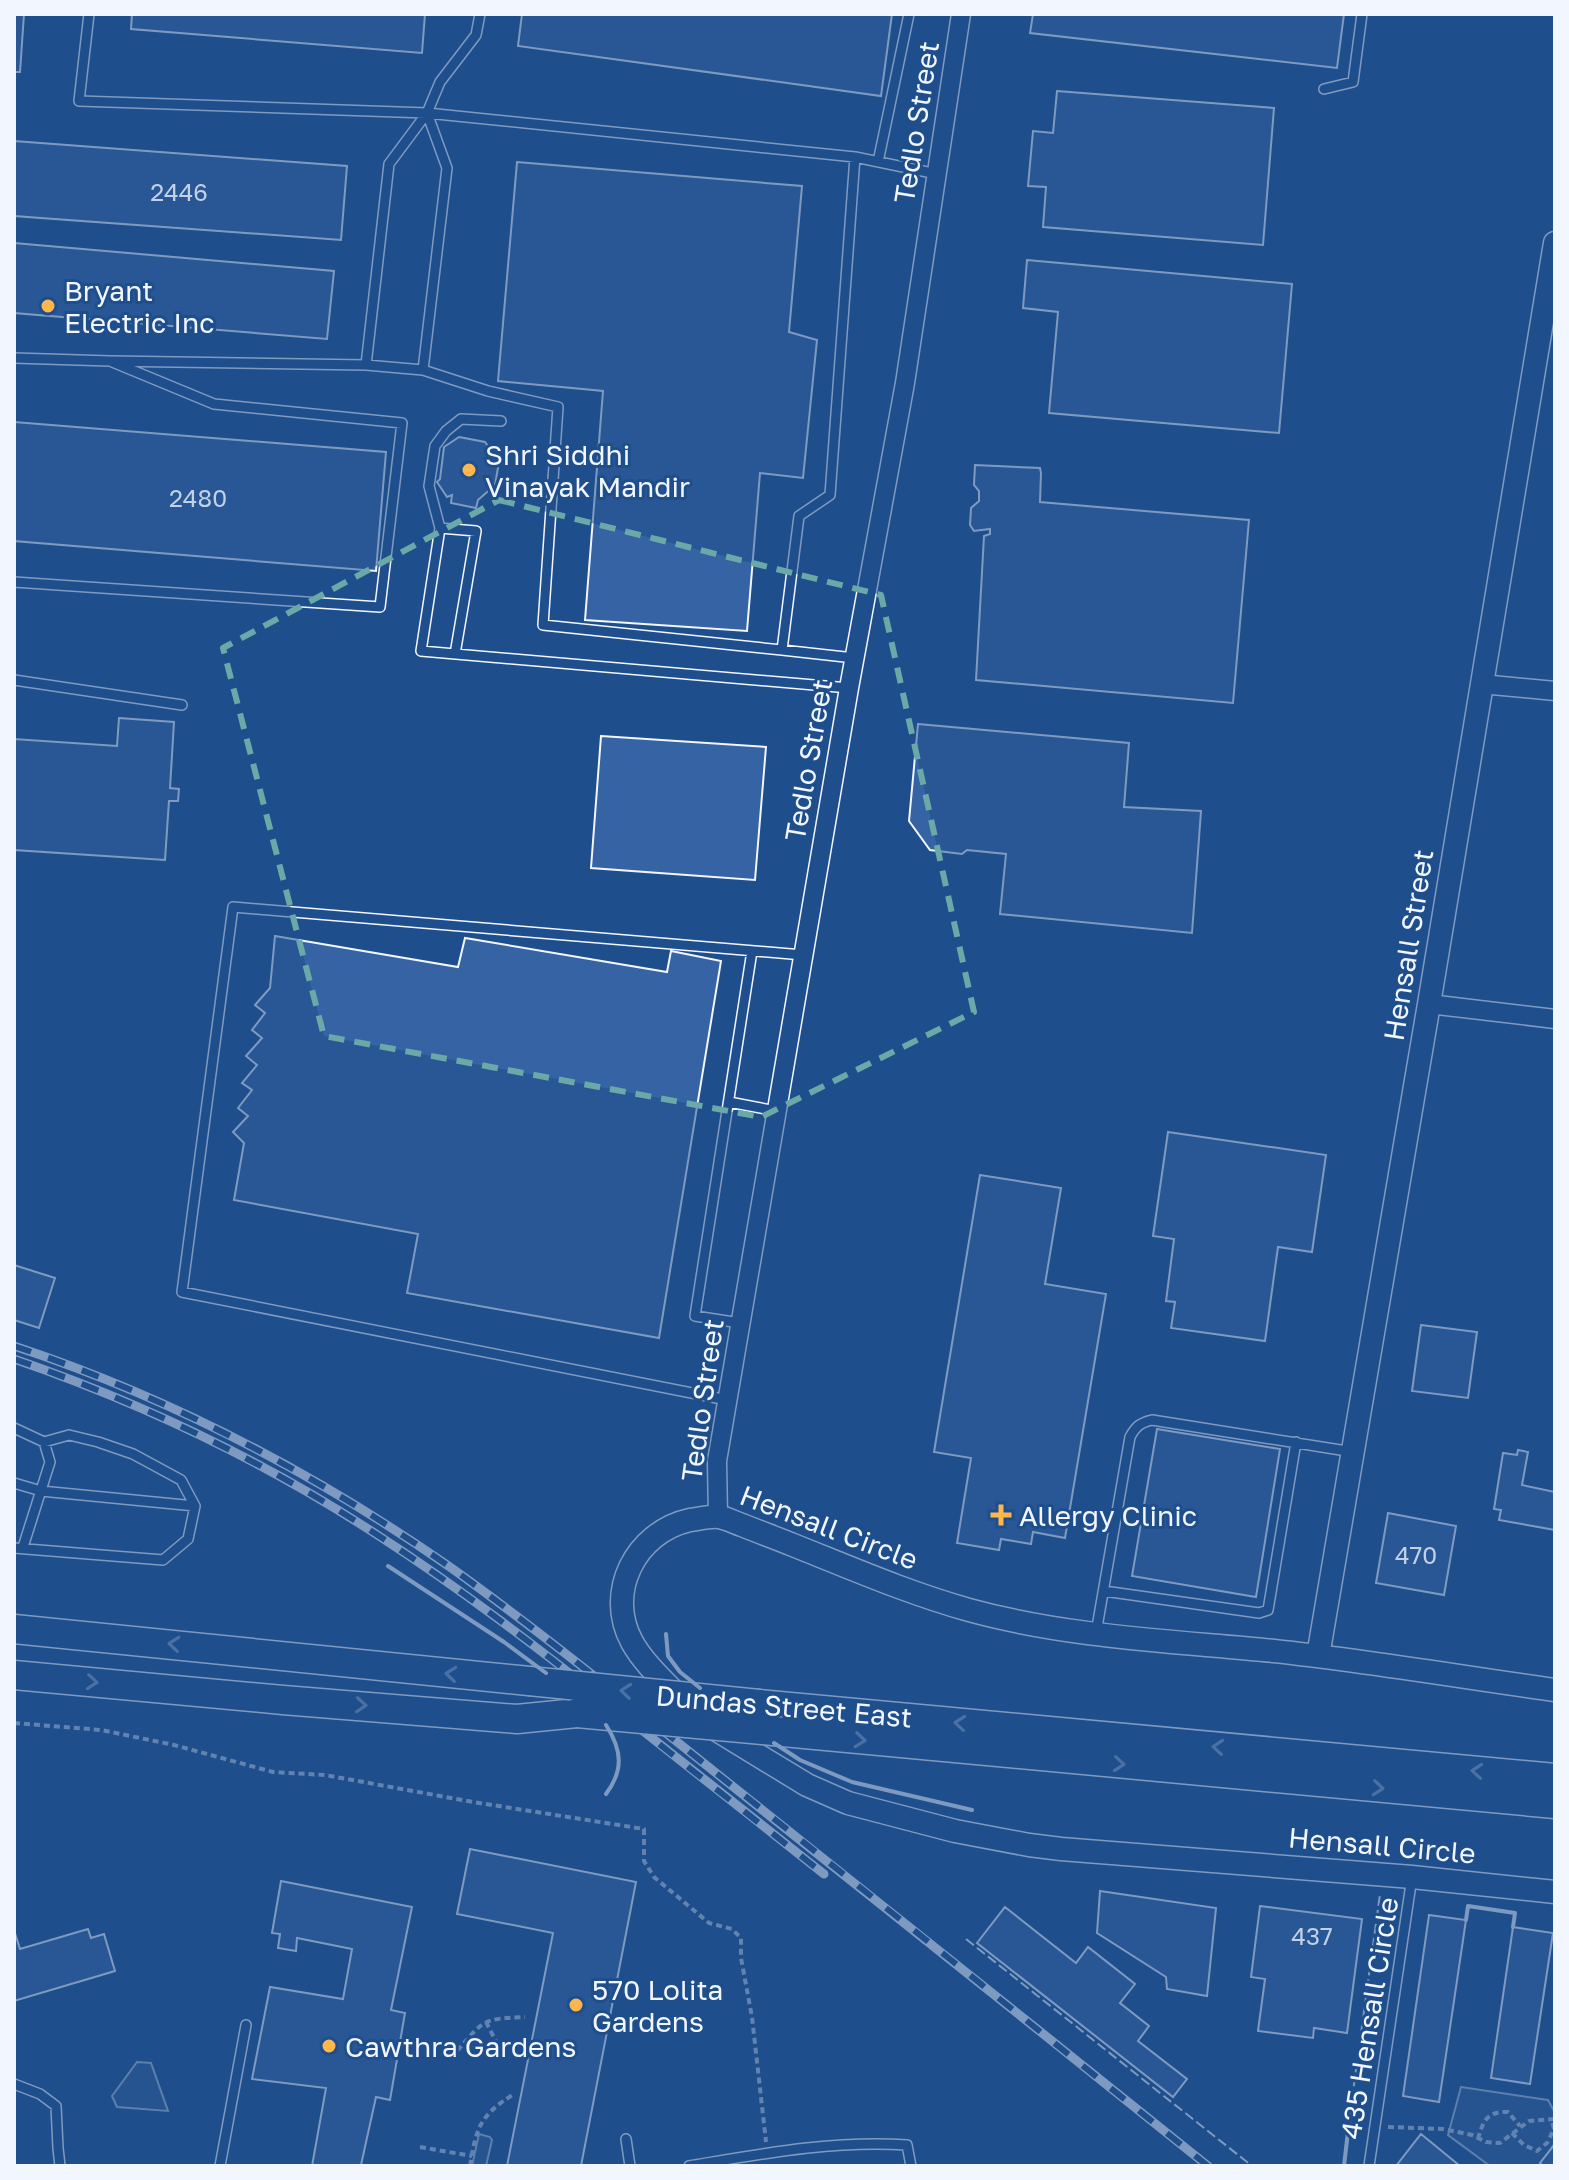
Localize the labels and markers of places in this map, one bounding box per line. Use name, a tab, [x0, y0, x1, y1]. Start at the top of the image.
place label: Bryant Electric Inc	[64, 274, 214, 339]
marker: Bryant Electric Inc	[39, 297, 57, 315]
place label: Shri Siddhi Vinayak Mandir	[485, 438, 690, 503]
marker: Shri Siddhi Vinayak Mandir	[460, 461, 478, 479]
place label: Allergy Clinic	[1019, 1499, 1197, 1532]
marker: Allergy Clinic	[990, 1504, 1012, 1526]
place label: 570 Lolita Gardens	[592, 1973, 723, 2038]
marker: 570 Lolita Gardens	[567, 1996, 585, 2014]
place label: Cawthra Gardens	[345, 2030, 576, 2063]
marker: Cawthra Gardens	[320, 2037, 338, 2055]

